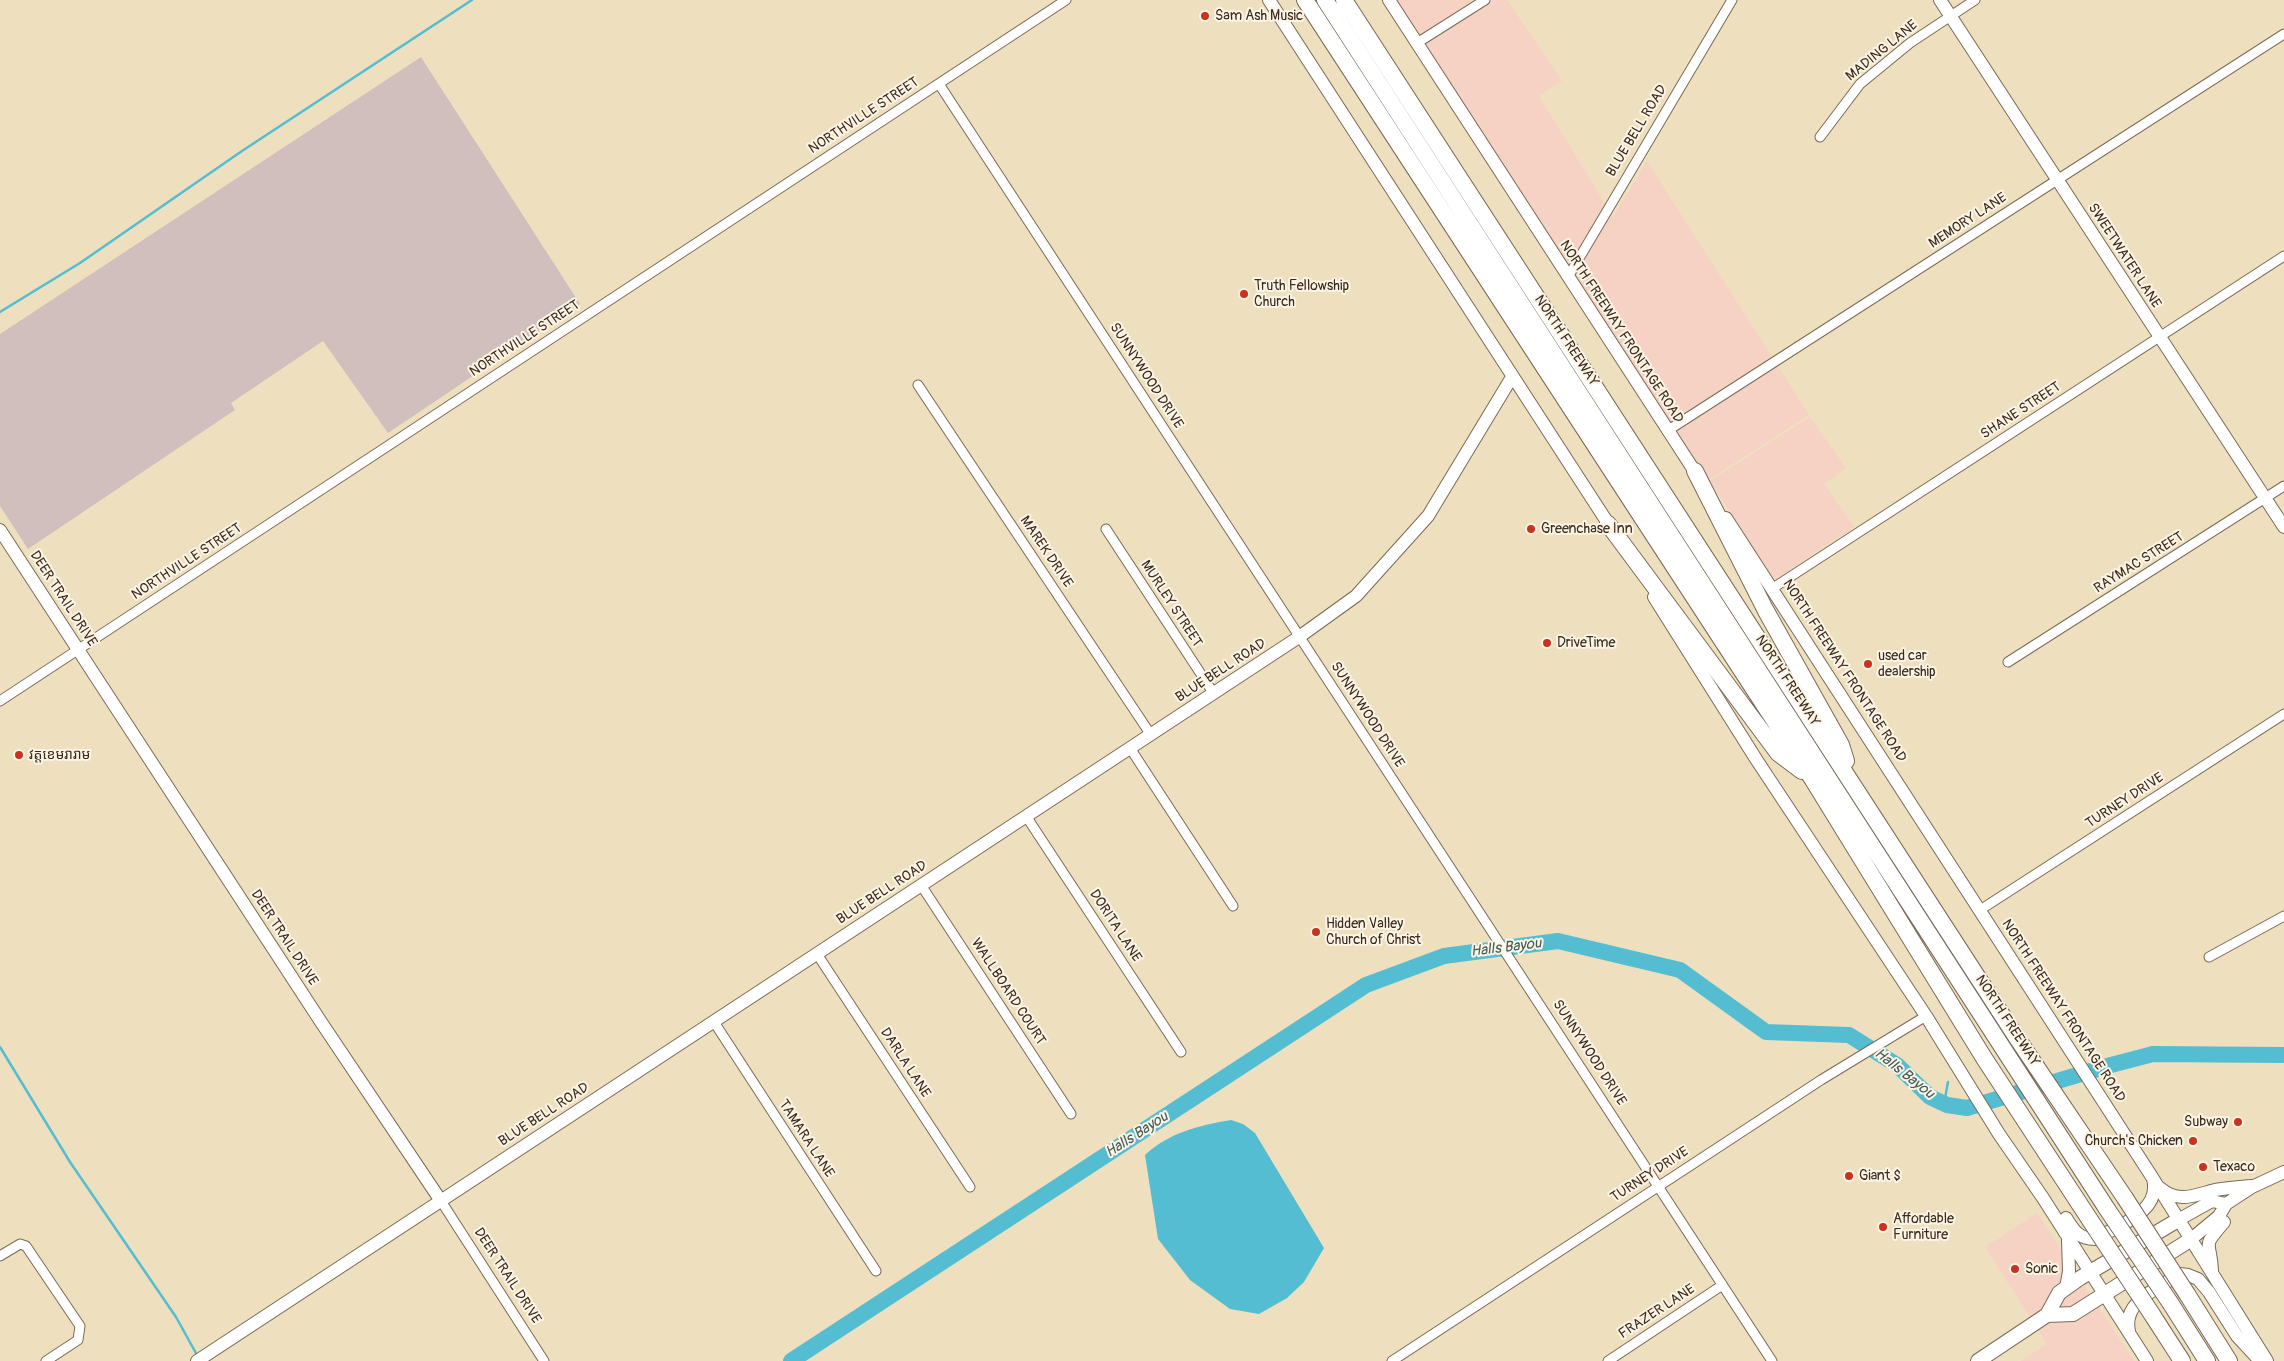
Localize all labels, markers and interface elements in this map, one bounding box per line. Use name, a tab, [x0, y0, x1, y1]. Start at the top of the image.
place label: Sam Ash Music	[1215, 8, 1303, 24]
marker: Sam Ash Music	[1199, 10, 1211, 22]
street label: MADING LANE	[1843, 17, 1921, 85]
street label: NORTHVILLE STREET	[806, 74, 922, 158]
street label: BLUE BELL ROAD	[1603, 82, 1671, 180]
street label: MEMORY LANE	[1926, 190, 2010, 252]
street label: SWEETWATER LANE	[2084, 200, 2164, 312]
street label: NORTH FREEWAY FRONTAGE ROAD	[1556, 238, 1686, 426]
place label: Truth Fellowship Church	[1254, 278, 1349, 310]
marker: Truth Fellowship Church	[1238, 288, 1250, 300]
street label: NORTH FREEWAY	[1530, 292, 1602, 390]
street label: NORTHVILLE STREET	[467, 297, 583, 381]
street label: SUNNYWOOD DRIVE	[1106, 320, 1186, 432]
street label: SHANE STREET	[1978, 379, 2064, 443]
street label: MAREK DRIVE	[1016, 513, 1076, 591]
street label: NORTHVILLE STREET	[129, 520, 245, 604]
place label: Greenchase Inn	[1541, 521, 1633, 537]
marker: Greenchase Inn	[1525, 523, 1537, 535]
street label: RAYMAC STREET	[2091, 529, 2187, 597]
street label: DEER TRAIL DRIVE	[26, 548, 100, 650]
street label: MURLEY STREET	[1137, 557, 1205, 651]
street label: NORTH FREEWAY FRONTAGE ROAD	[1779, 577, 1909, 765]
street label: NORTH FREEWAY	[1751, 632, 1823, 730]
place label: DriveTime	[1557, 635, 1615, 651]
street label: BLUE BELL ROAD	[1173, 636, 1269, 706]
marker: DriveTime	[1541, 637, 1553, 649]
place label: used car dealership	[1878, 648, 1936, 680]
marker: used car dealership	[1862, 658, 1874, 670]
street label: SUNNYWOOD DRIVE	[1327, 659, 1407, 771]
place label: វត្តខេមរារាម	[29, 747, 90, 763]
marker: វត្តខេមរារាម	[13, 749, 25, 761]
street label: TURNEY DRIVE	[2083, 770, 2167, 832]
street label: BLUE BELL ROAD	[834, 858, 930, 928]
street label: DEER TRAIL DRIVE	[247, 887, 321, 989]
street label: DORITA LANE	[1085, 887, 1145, 965]
place label: Hidden Valley Church of Christ	[1326, 916, 1421, 949]
street label: NORTH FREEWAY FRONTAGE ROAD	[1998, 917, 2128, 1105]
marker: Hidden Valley Church of Christ	[1310, 926, 1322, 938]
street label: WALLBOARD COURT	[967, 935, 1049, 1049]
water label: Halls Bayou	[1470, 935, 1542, 961]
street label: NORTH FREEWAY	[1971, 972, 2043, 1070]
street label: SUNNYWOOD DRIVE	[1549, 997, 1629, 1109]
street label: DARLA LANE	[876, 1025, 934, 1101]
water label: Halls Bayou	[1870, 1045, 1938, 1103]
street label: BLUE BELL ROAD	[496, 1080, 592, 1150]
street label: TAMARA LANE	[775, 1097, 837, 1181]
water label: Halls Bayou	[1102, 1108, 1172, 1162]
place label: Subway	[2184, 1114, 2228, 1130]
marker: Subway	[2232, 1116, 2244, 1128]
place label: Church's Chicken	[2085, 1133, 2183, 1149]
marker: Church's Chicken	[2187, 1135, 2199, 1147]
street label: TURNEY DRIVE	[1608, 1144, 1692, 1206]
place label: Texaco	[2213, 1159, 2255, 1175]
marker: Texaco	[2197, 1161, 2209, 1173]
place label: Giant $	[1859, 1168, 1901, 1184]
marker: Giant $	[1843, 1170, 1855, 1182]
place label: Affordable Furniture	[1893, 1211, 1954, 1244]
marker: Affordable Furniture	[1877, 1221, 1889, 1233]
street label: DEER TRAIL DRIVE	[470, 1225, 544, 1327]
place label: Sonic	[2025, 1261, 2058, 1277]
marker: Sonic	[2009, 1263, 2021, 1275]
street label: FRAZER LANE	[1616, 1281, 1698, 1343]

